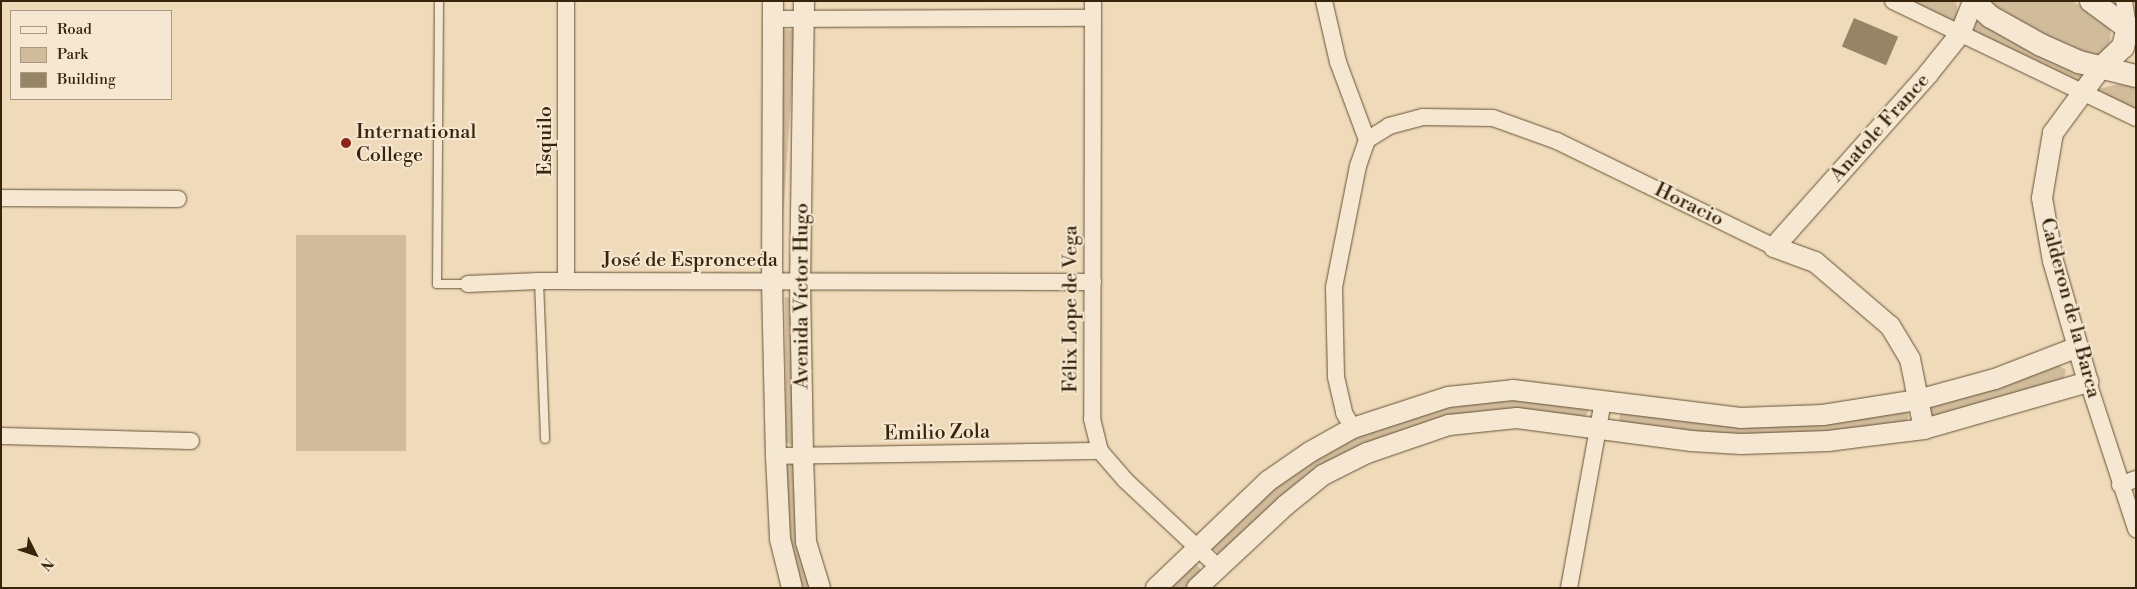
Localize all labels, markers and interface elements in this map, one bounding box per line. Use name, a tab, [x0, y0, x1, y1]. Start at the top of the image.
legend	[10, 10, 172, 100]
text: Road	[57, 20, 92, 39]
text: Park	[57, 45, 88, 64]
street label: Anatole France	[1825, 69, 1935, 187]
text: Building	[57, 70, 116, 89]
street label: Esquilo	[533, 106, 557, 176]
place label: International College	[356, 120, 476, 167]
marker: International College	[340, 137, 352, 149]
street label: Horacio	[1651, 178, 1727, 232]
street label: Avenida Víctor Hugo	[790, 203, 814, 389]
street label: Calderon de la Barca	[2034, 215, 2106, 401]
street label: Félix Lope de Vega	[1059, 225, 1083, 393]
street label: José de Espronceda	[602, 248, 778, 272]
street label: Emilio Zola	[884, 420, 990, 446]
north arrow	[10, 529, 60, 579]
text: N	[36, 554, 57, 574]

